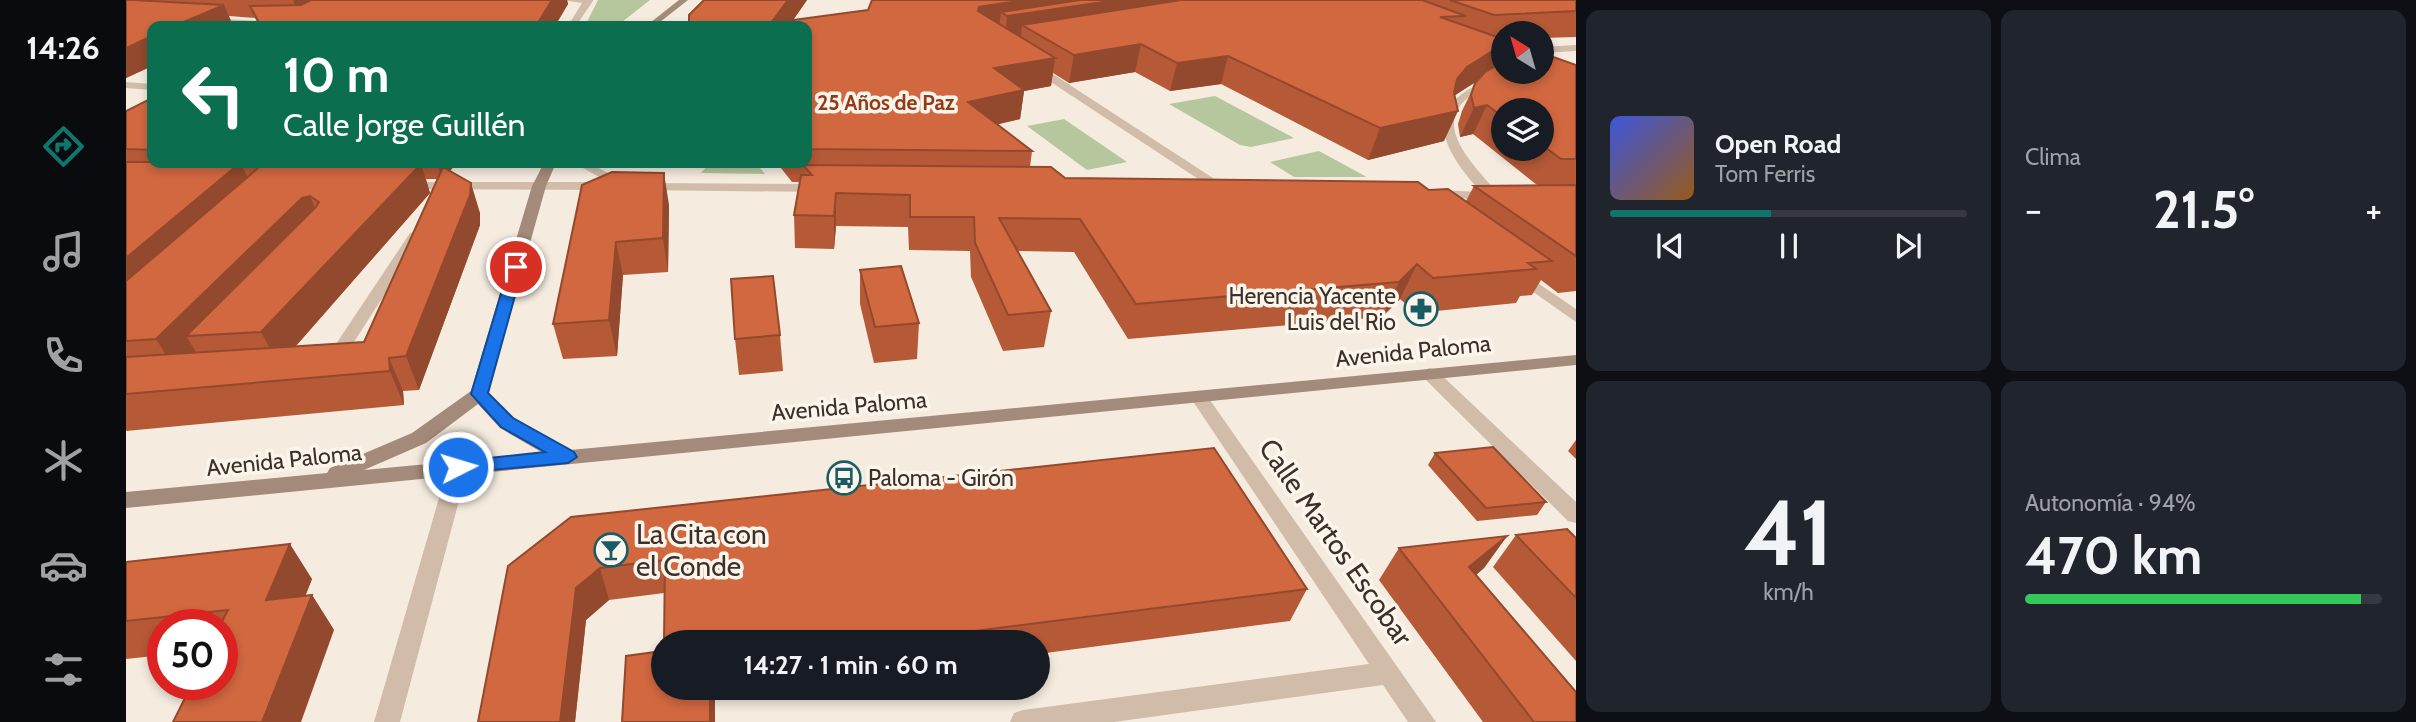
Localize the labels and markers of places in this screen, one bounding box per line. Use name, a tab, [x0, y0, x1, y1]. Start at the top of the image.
pin	[486, 237, 546, 297]
place label: Herencia Yacente Luis del Rio	[1228, 282, 1396, 336]
pharmacy icon: Herencia Yacente Luis del Rio	[1402, 290, 1440, 328]
bus stop icon: Paloma - Girón	[825, 459, 863, 497]
place label: Paloma - Girón	[868, 464, 1014, 492]
place label: La Cita con el Conde	[636, 517, 767, 583]
bar icon: La Cita con el Conde	[592, 531, 630, 569]

